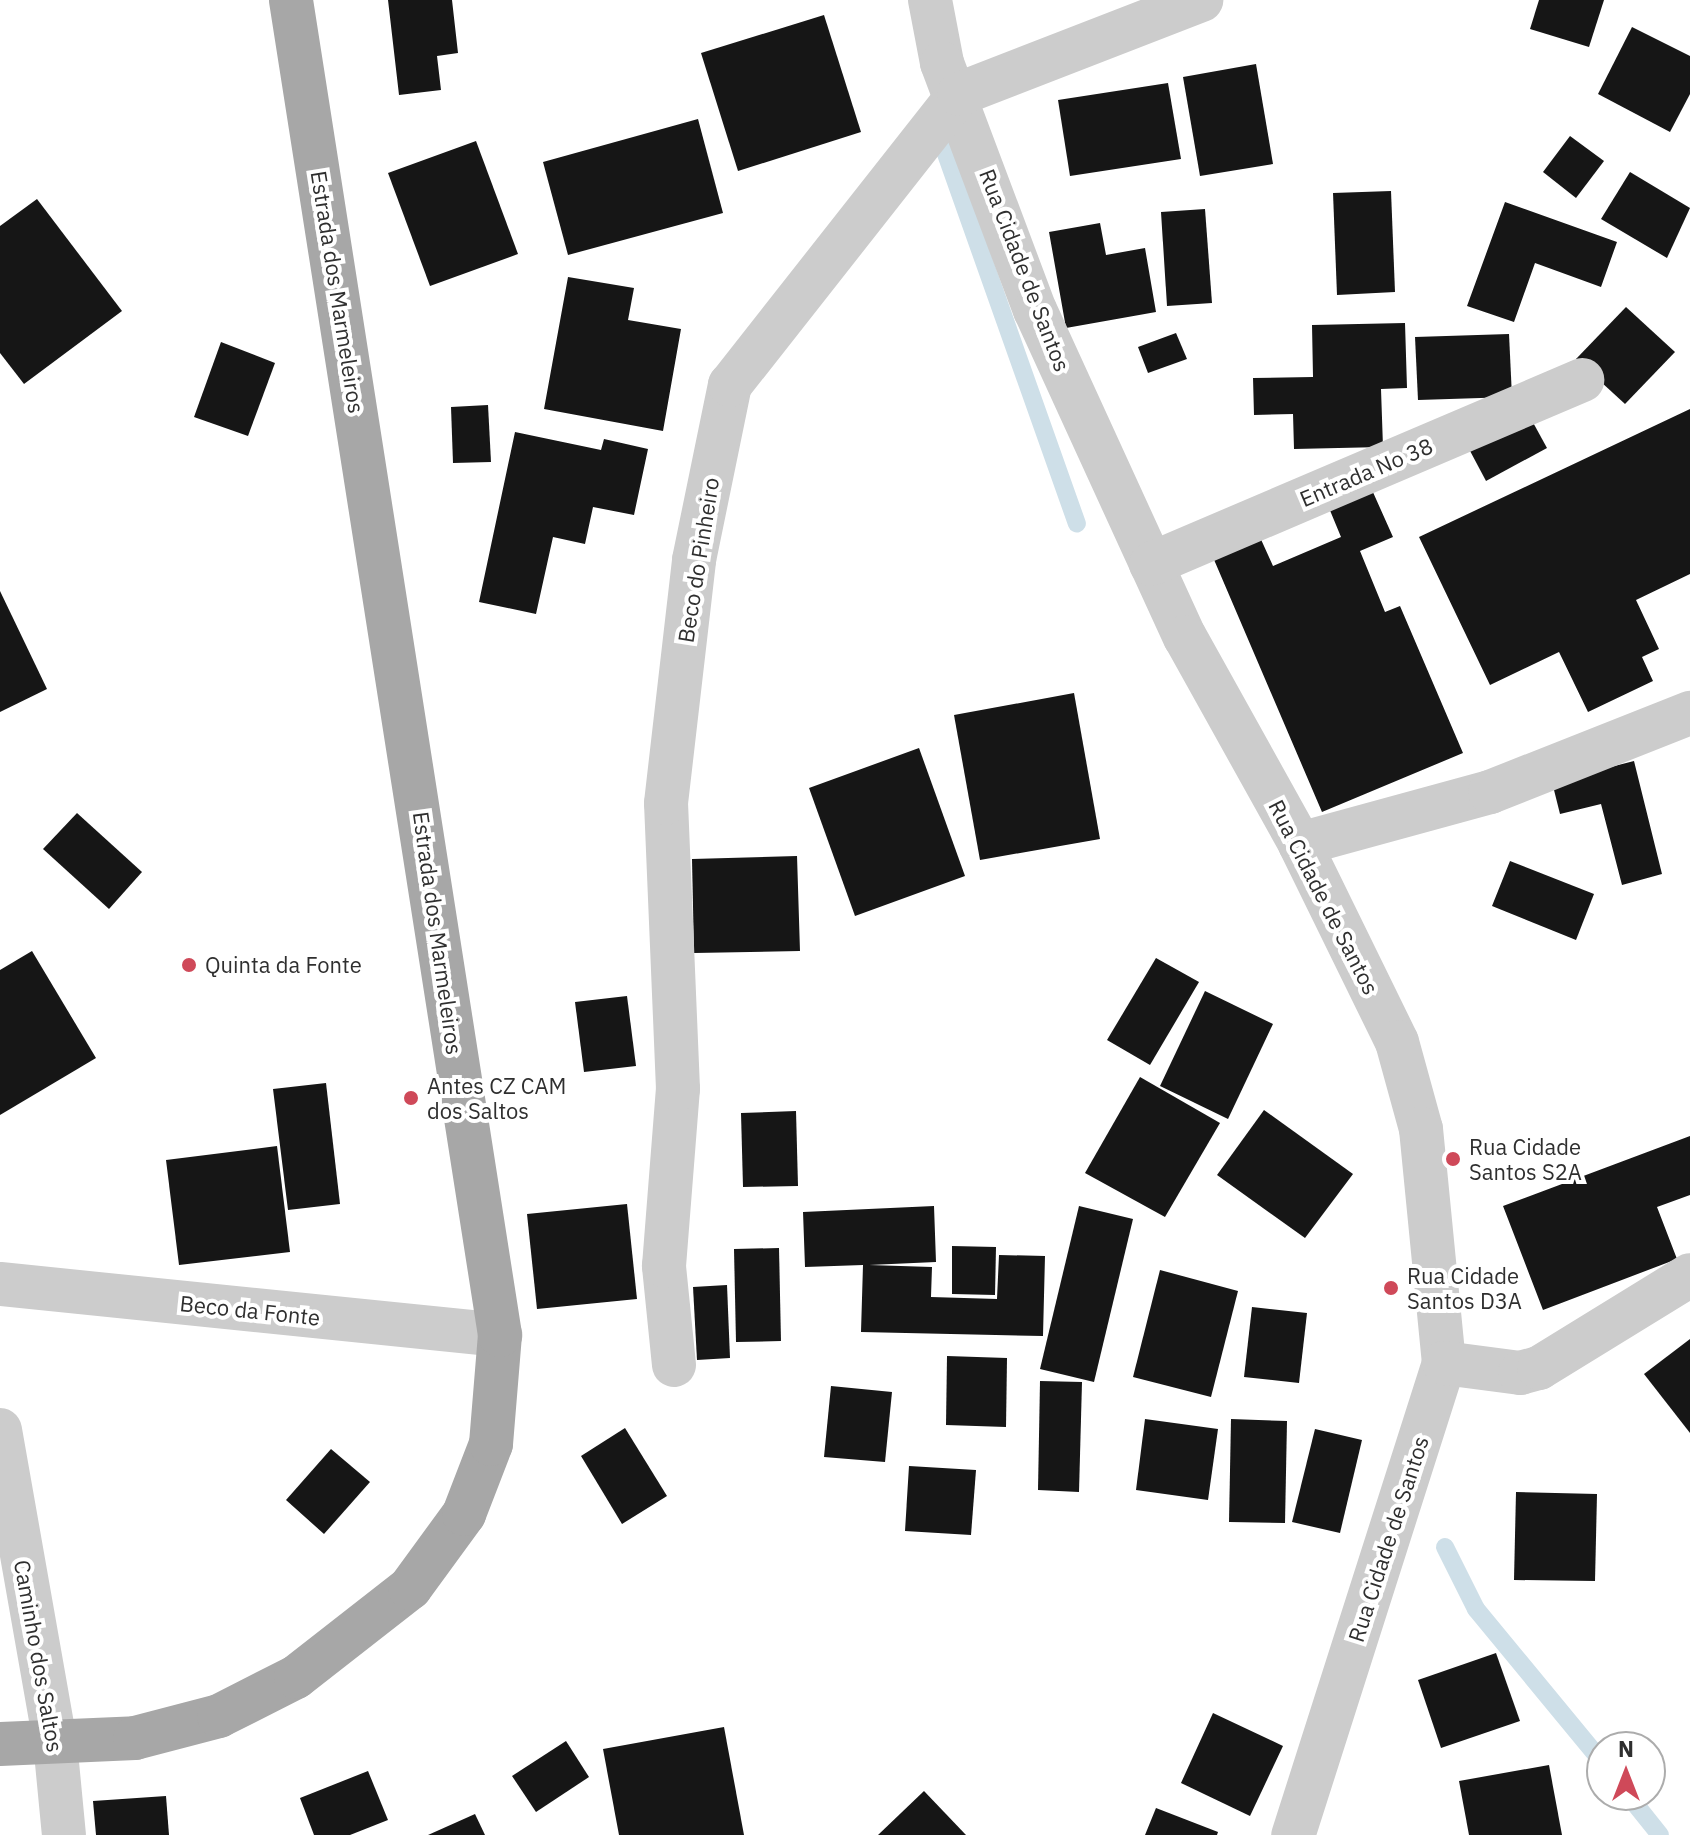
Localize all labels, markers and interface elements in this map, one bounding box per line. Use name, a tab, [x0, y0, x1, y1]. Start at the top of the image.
street label: Rua Cidade de Santos	[974, 165, 1076, 375]
street label: Estrada dos Marmeleiros	[306, 169, 370, 415]
street label: Entrada No 38	[1296, 432, 1436, 512]
street label: Beco do Pinheiro	[672, 476, 724, 644]
street label: Rua Cidade de Santos	[1263, 795, 1385, 999]
street label: Estrada dos Marmeleiros	[408, 810, 468, 1056]
place label: Quinta da Fonte	[205, 952, 362, 978]
marker: Quinta da Fonte	[180, 956, 198, 974]
place label: Antes CZ CAM dos Saltos	[427, 1072, 566, 1124]
marker: Antes CZ CAM dos Saltos	[402, 1089, 420, 1107]
place label: Rua Cidade Santos S2A	[1469, 1133, 1582, 1184]
marker: Rua Cidade Santos S2A	[1444, 1150, 1462, 1168]
place label: Rua Cidade Santos D3A	[1407, 1262, 1522, 1314]
marker: Rua Cidade Santos D3A	[1382, 1279, 1400, 1297]
street label: Beco da Fonte	[179, 1290, 321, 1330]
street label: Rua Cidade de Santos	[1342, 1433, 1434, 1645]
street label: Caminho dos Saltos	[9, 1558, 69, 1754]
north arrow	[1586, 1731, 1666, 1811]
text: N	[1618, 1734, 1634, 1763]

